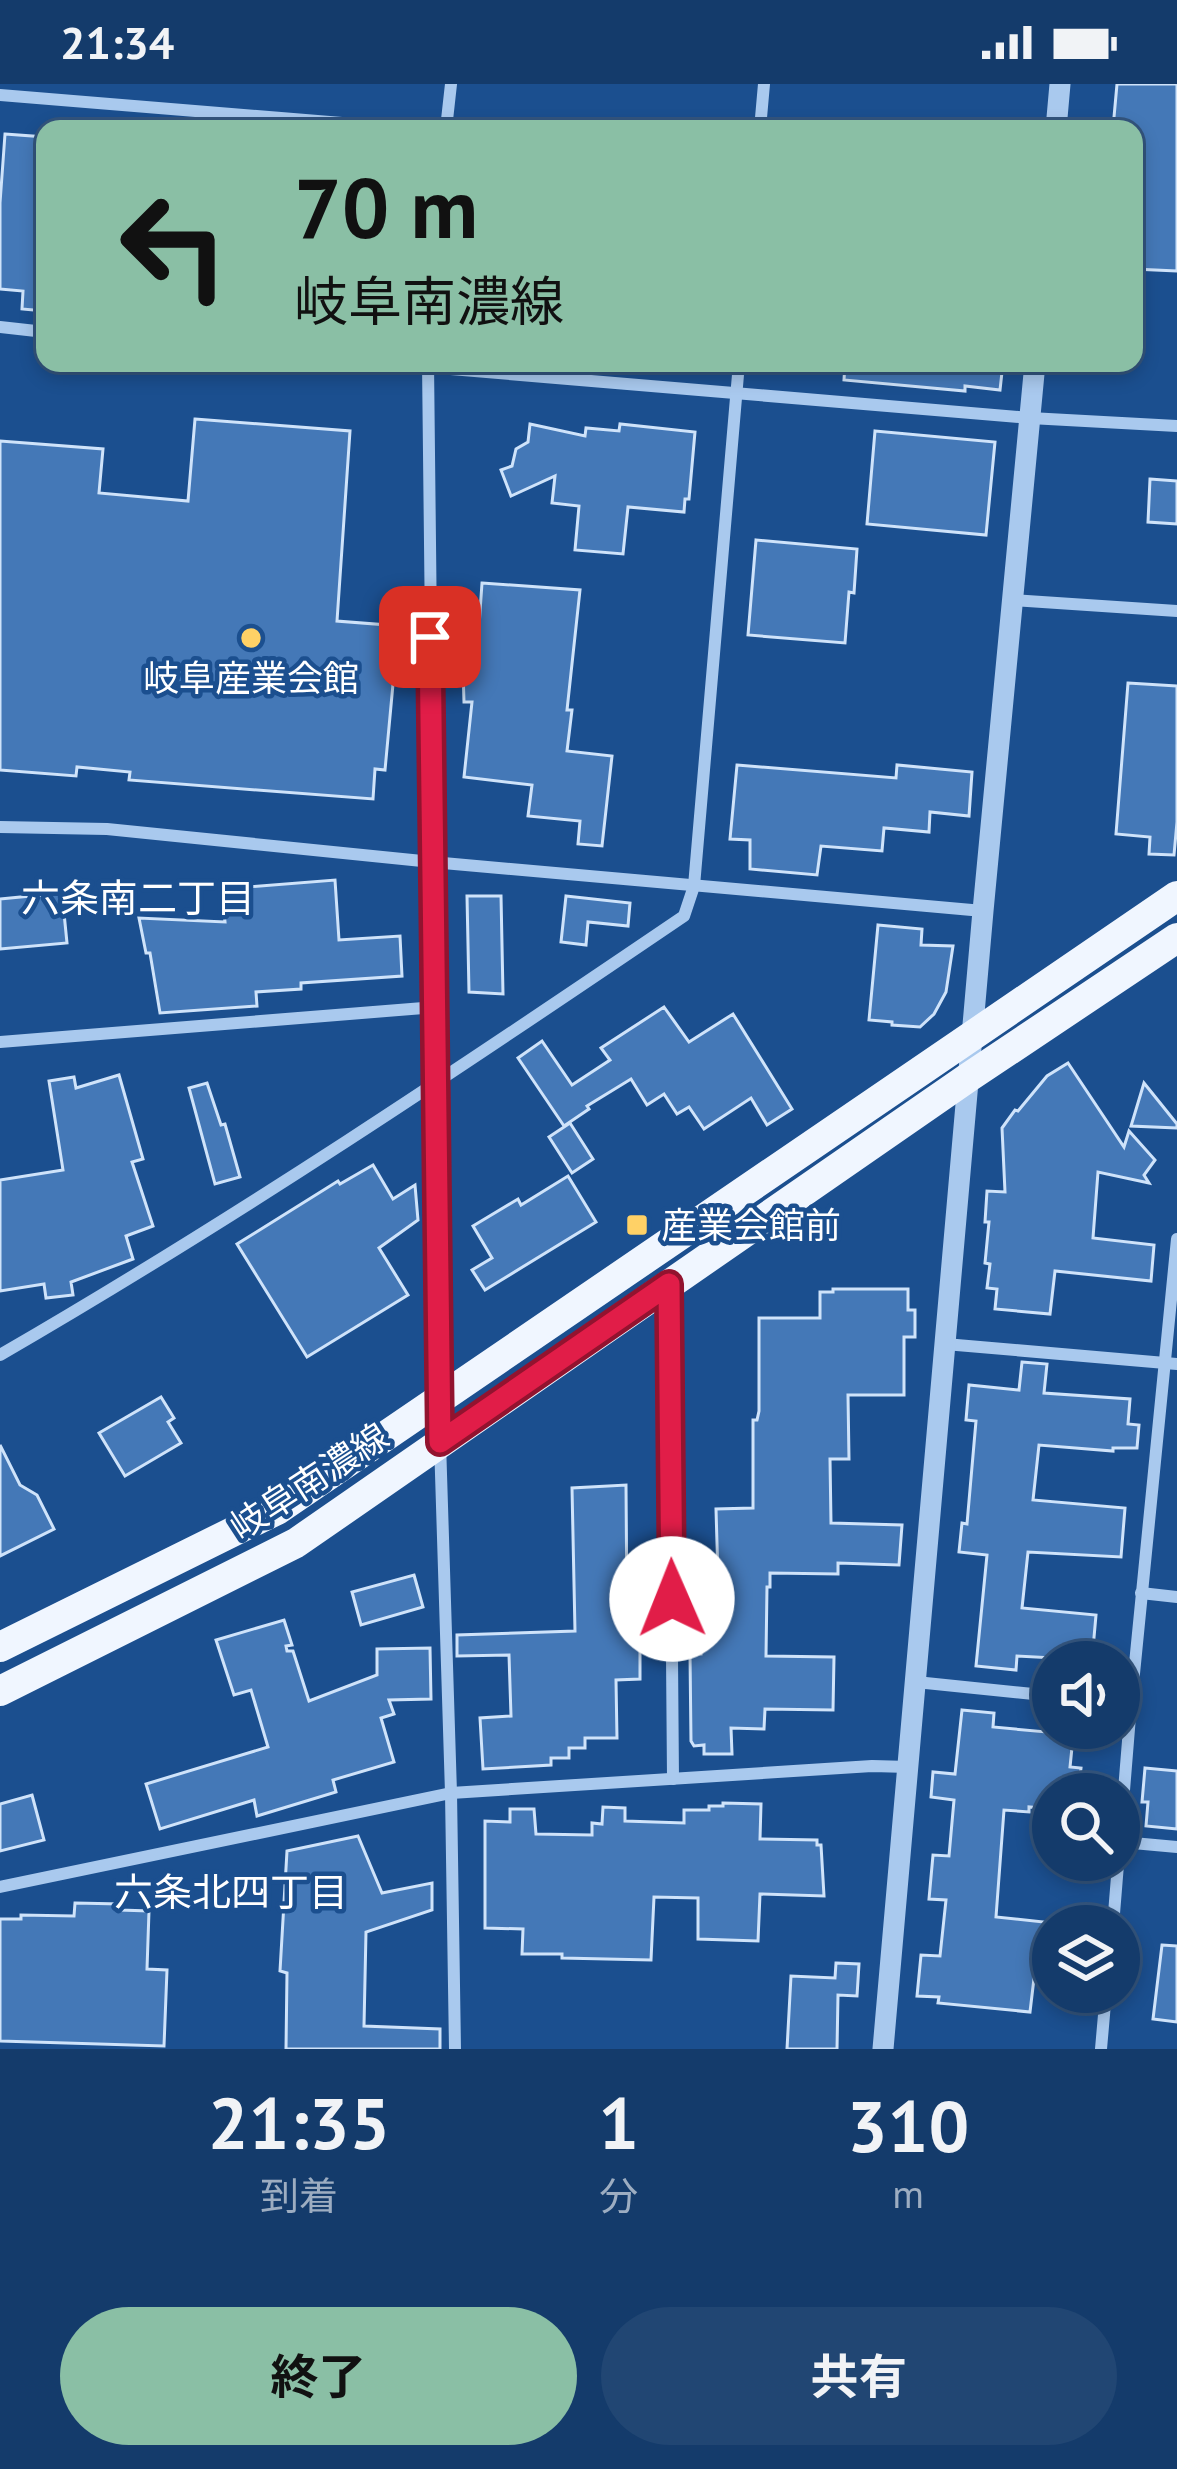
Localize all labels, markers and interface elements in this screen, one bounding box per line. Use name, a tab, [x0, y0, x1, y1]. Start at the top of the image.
text: 21:34	[60, 13, 174, 71]
text: 70 m	[294, 152, 478, 261]
icon: left	[96, 168, 252, 324]
text: 岐阜南濃線	[294, 266, 564, 336]
pin	[379, 586, 481, 688]
icon: arrive	[397, 604, 463, 670]
marker: 岐阜産業会館	[238, 625, 264, 651]
place label: 岐阜産業会館	[143, 654, 359, 701]
district label: 六条南二丁目	[21, 872, 255, 923]
place label: 産業会館前	[661, 1201, 841, 1248]
marker: 産業会館前	[624, 1212, 650, 1238]
street label: 岐阜南濃線	[220, 1412, 397, 1549]
position arrow	[609, 1536, 735, 1662]
map controls	[1032, 1641, 1140, 2013]
button: sound	[1032, 1641, 1140, 1749]
button: search	[1032, 1773, 1140, 1881]
district label: 六条北四丁目	[114, 1866, 348, 1917]
button: layers	[1032, 1905, 1140, 2013]
text: 21:35	[208, 2076, 390, 2169]
text: 1	[598, 2076, 639, 2169]
text: 310	[847, 2079, 969, 2172]
text: m	[892, 2168, 924, 2219]
text: 到着	[260, 2170, 338, 2221]
text: 分	[599, 2170, 638, 2221]
button: 終了	[60, 2307, 577, 2445]
button: 共有	[601, 2307, 1117, 2445]

